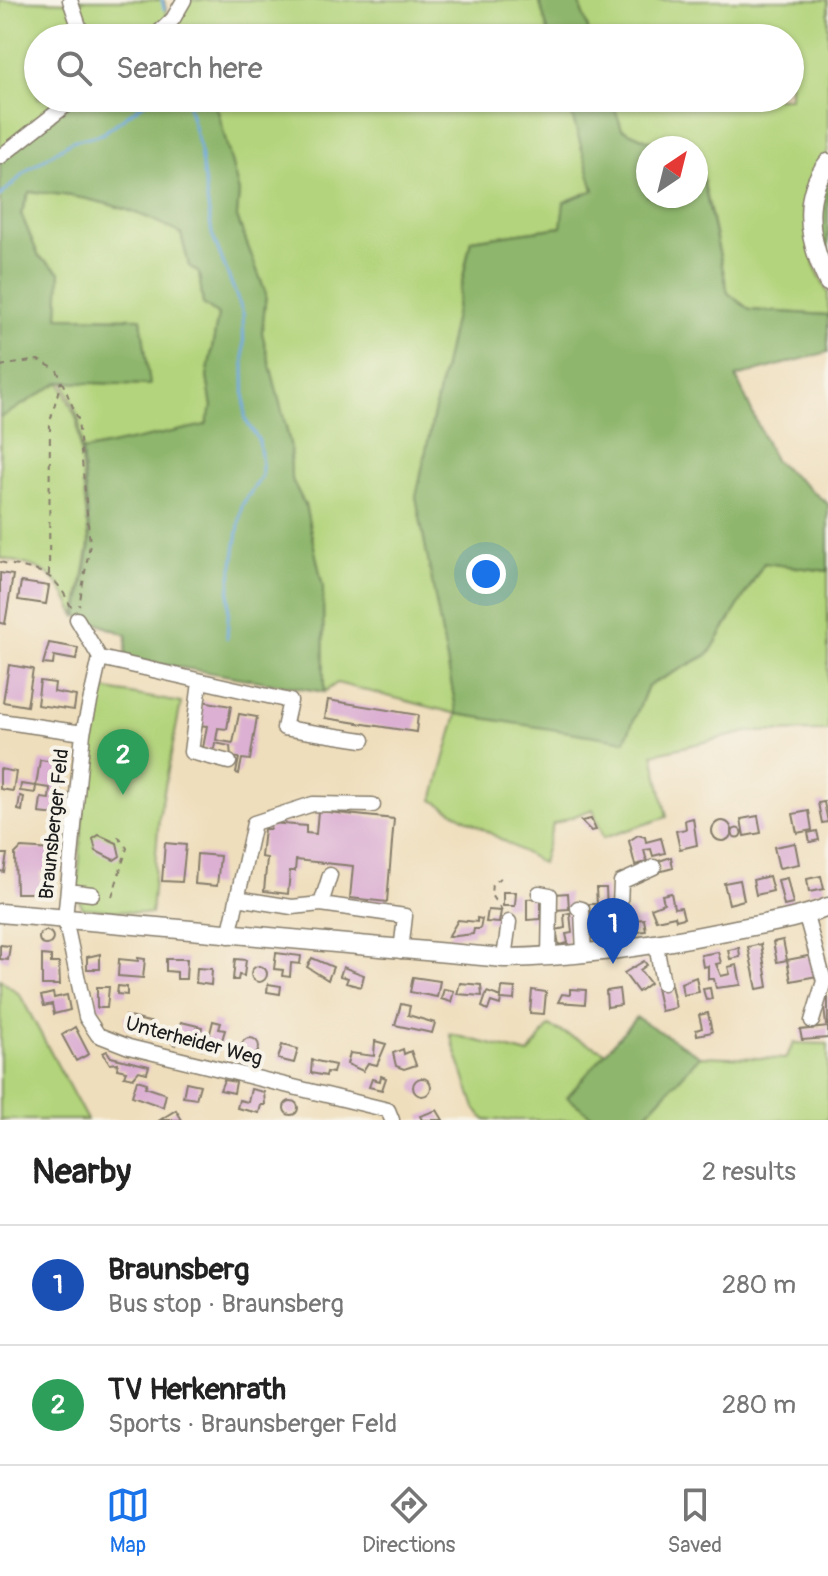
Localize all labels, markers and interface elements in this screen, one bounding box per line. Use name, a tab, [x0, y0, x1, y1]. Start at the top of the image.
search box	[24, 24, 804, 112]
icon: search	[52, 46, 96, 90]
text: Search here	[116, 50, 263, 87]
north arrow	[636, 136, 708, 208]
your location	[466, 554, 506, 594]
pin: 2	[97, 729, 149, 795]
street label: Braunsberger Feld	[34, 747, 74, 901]
pin: 1	[587, 898, 639, 964]
street label: Unterheider Weg	[123, 1011, 265, 1071]
text: Nearby	[32, 1151, 131, 1194]
text: 2 results	[702, 1156, 796, 1188]
text: Braunsberg	[108, 1251, 249, 1288]
text: 1	[53, 1269, 63, 1301]
text: 280 m	[722, 1269, 796, 1301]
text: Bus stop · Braunsberg	[108, 1288, 344, 1320]
text: TV Herkenrath	[108, 1371, 286, 1408]
text: 2	[51, 1389, 65, 1421]
text: 280 m	[722, 1389, 796, 1421]
text: Sports · Braunsberger Feld	[108, 1408, 397, 1440]
tab: Map	[106, 1483, 150, 1559]
tab: Directions	[362, 1483, 455, 1559]
tab: Saved	[667, 1483, 722, 1559]

